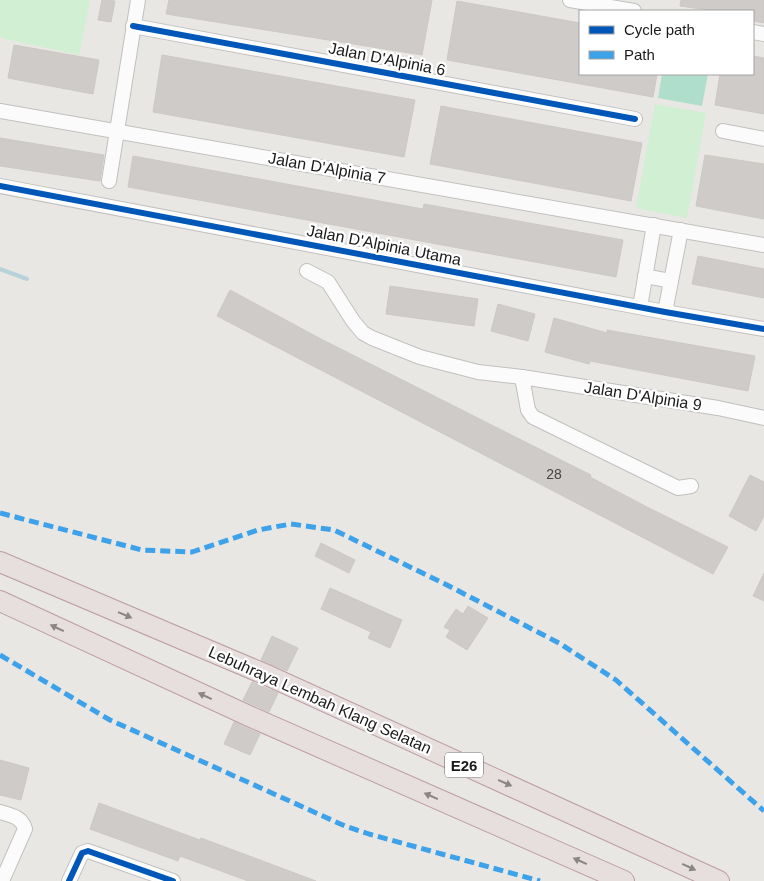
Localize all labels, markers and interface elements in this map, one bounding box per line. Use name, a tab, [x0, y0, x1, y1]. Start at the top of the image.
legend	[579, 10, 754, 75]
text: Cycle path	[624, 21, 695, 38]
street label: Jalan D'Alpinia 6	[327, 39, 447, 79]
text: Path	[624, 46, 655, 63]
street label: Jalan D'Alpinia 7	[267, 149, 387, 187]
street label: Jalan D'Alpinia Utama	[305, 222, 463, 268]
street label: Jalan D'Alpinia 9	[583, 378, 703, 414]
house number: 28	[546, 466, 562, 482]
one-way arrow	[118, 612, 133, 620]
one-way arrow	[50, 624, 65, 632]
street label: Lebuhraya Lembah Klang Selatan	[206, 643, 434, 757]
one-way arrow	[198, 692, 212, 700]
road number: E26	[445, 752, 483, 778]
one-way arrow	[498, 779, 512, 787]
one-way arrow	[424, 792, 438, 800]
one-way arrow	[573, 857, 587, 865]
one-way arrow	[682, 863, 696, 871]

